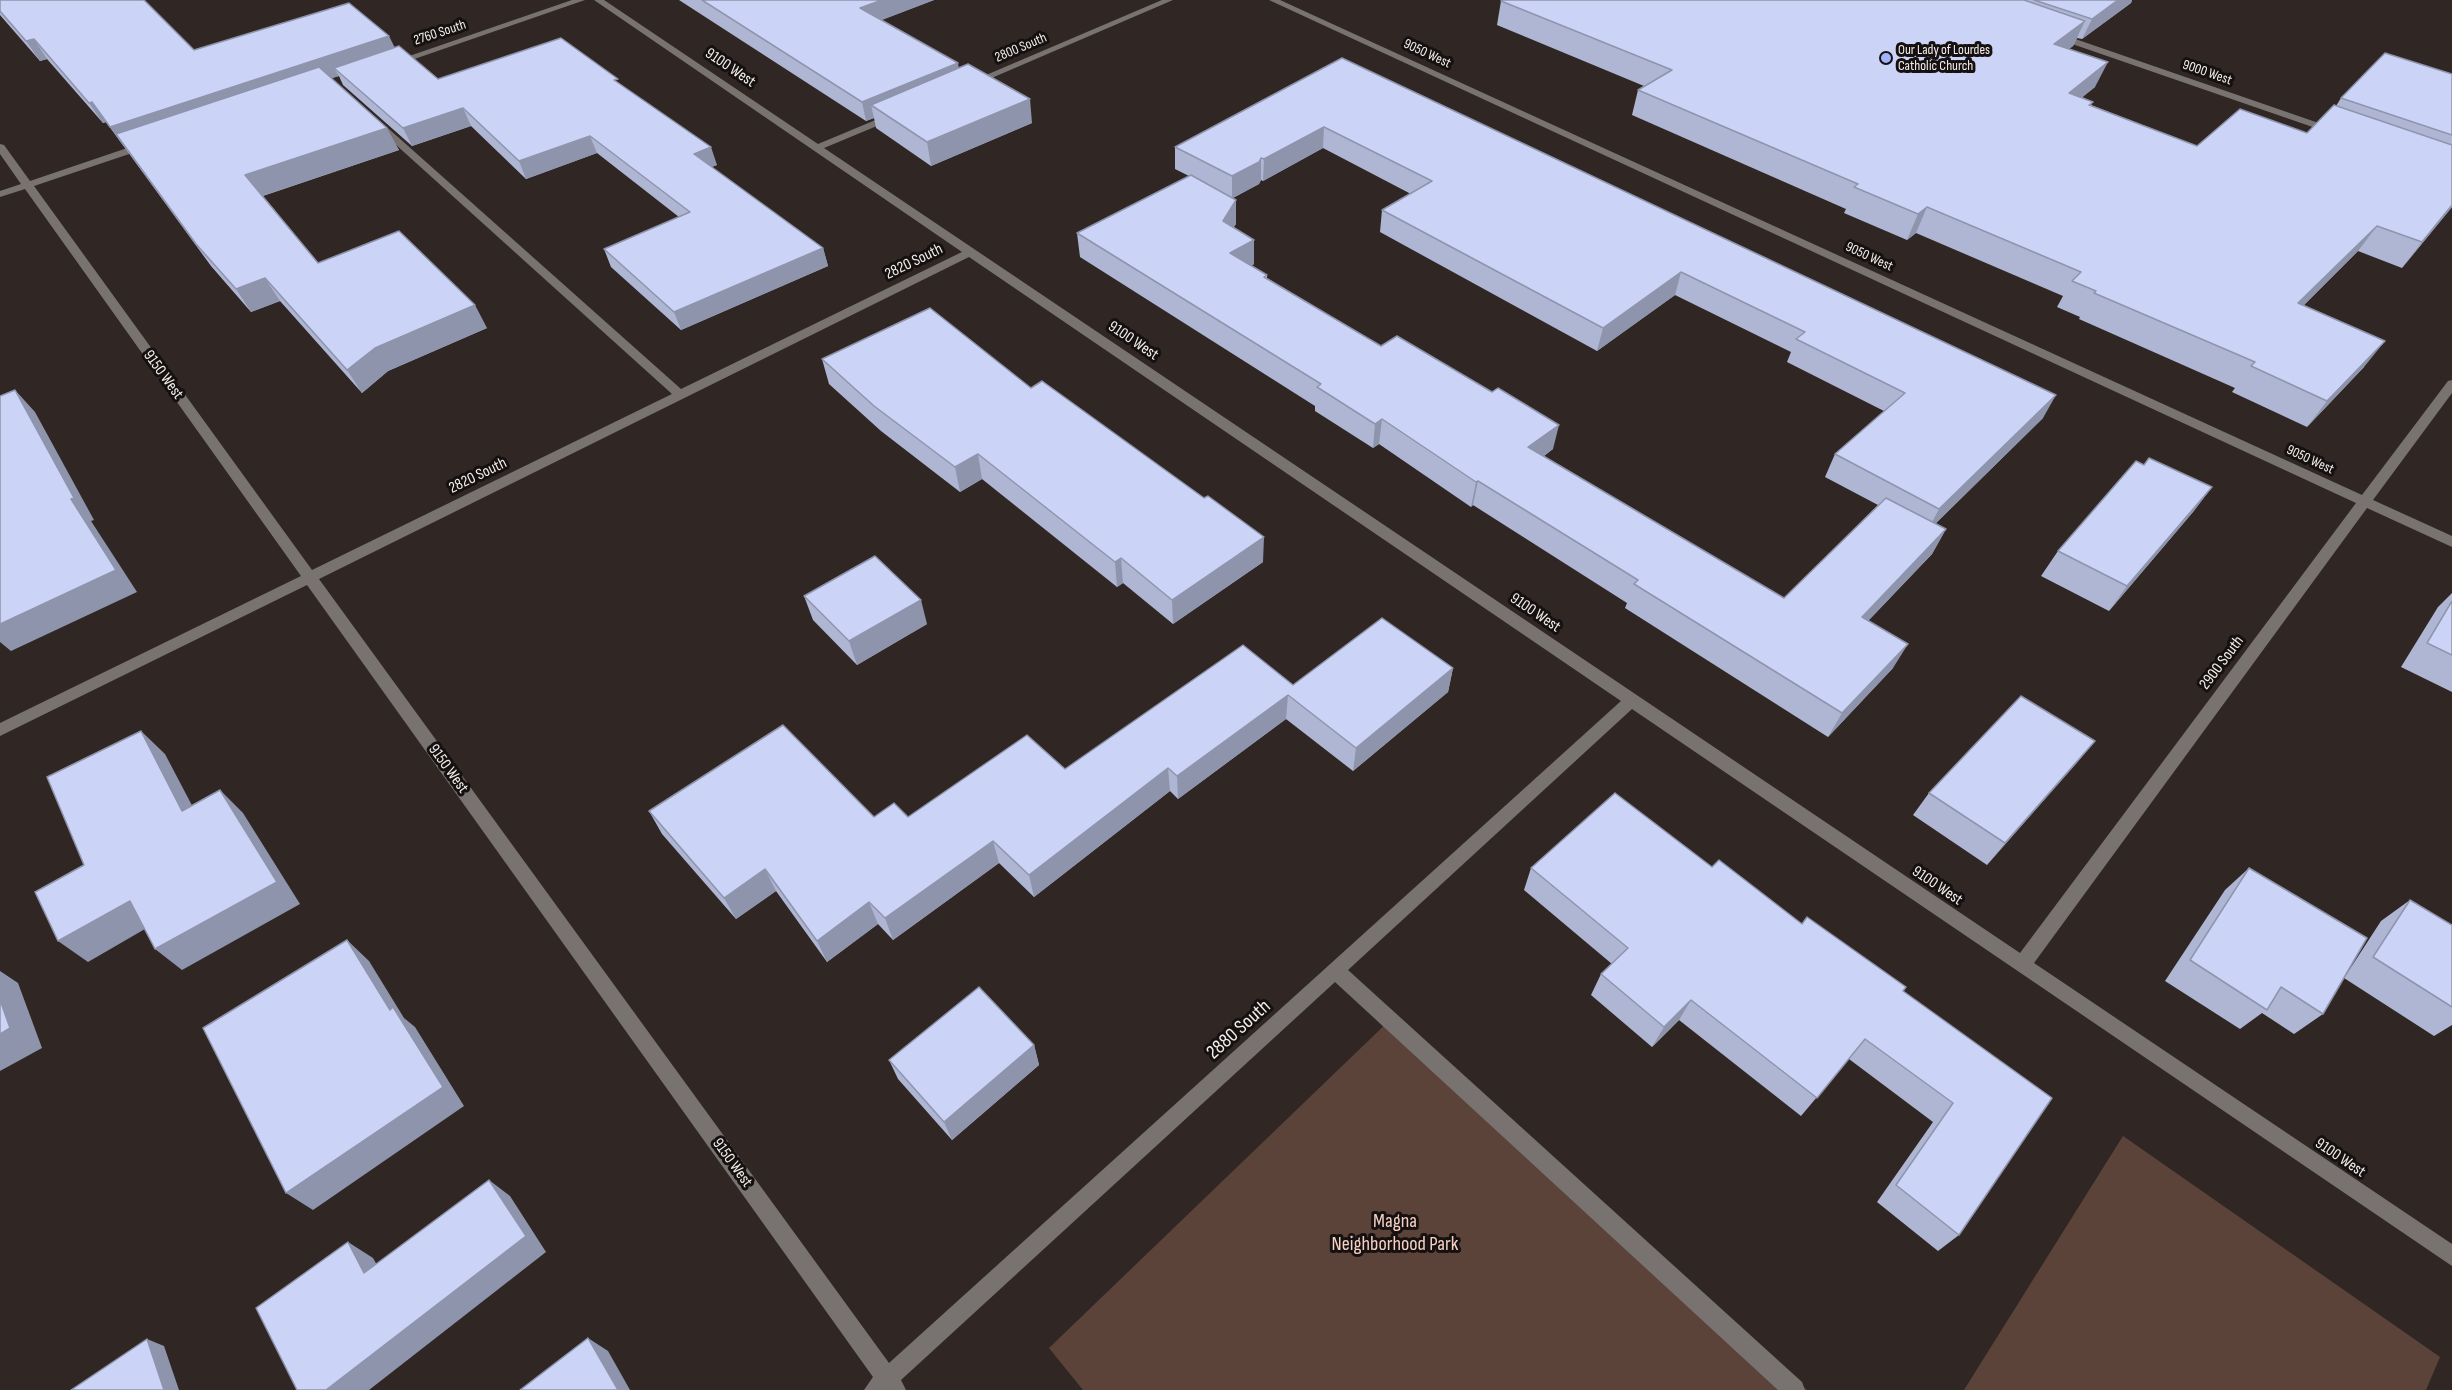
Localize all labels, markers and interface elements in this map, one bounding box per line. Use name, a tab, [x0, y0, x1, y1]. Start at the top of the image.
street label: 2760 South	[412, 17, 468, 49]
street label: 2800 South	[993, 30, 1049, 66]
street label: 9050 West	[1401, 36, 1453, 72]
place label: Our Lady of Lourdes Catholic Church	[1898, 42, 1990, 74]
street label: 9100 West	[701, 44, 759, 92]
marker: Our Lady of Lourdes Catholic Church	[1879, 51, 1893, 65]
street label: 9000 West	[2180, 57, 2234, 89]
street label: 9050 West	[1843, 239, 1895, 275]
street label: 2820 South	[882, 240, 946, 284]
street label: 9100 West	[1104, 317, 1162, 365]
street label: 9150 West	[139, 347, 187, 403]
street label: 9050 West	[2284, 442, 2336, 478]
street label: 2820 South	[446, 454, 510, 498]
street label: 9100 West	[1506, 589, 1564, 637]
street label: 2900 South	[2196, 632, 2248, 694]
street label: 9150 West	[424, 741, 472, 797]
street label: 9100 West	[1908, 862, 1966, 910]
street label: 2880 South	[1202, 995, 1276, 1065]
street label: 9100 West	[2311, 1134, 2369, 1182]
street label: 9150 West	[708, 1135, 756, 1191]
park label: Magna Neighborhood Park	[1332, 1210, 1458, 1257]

